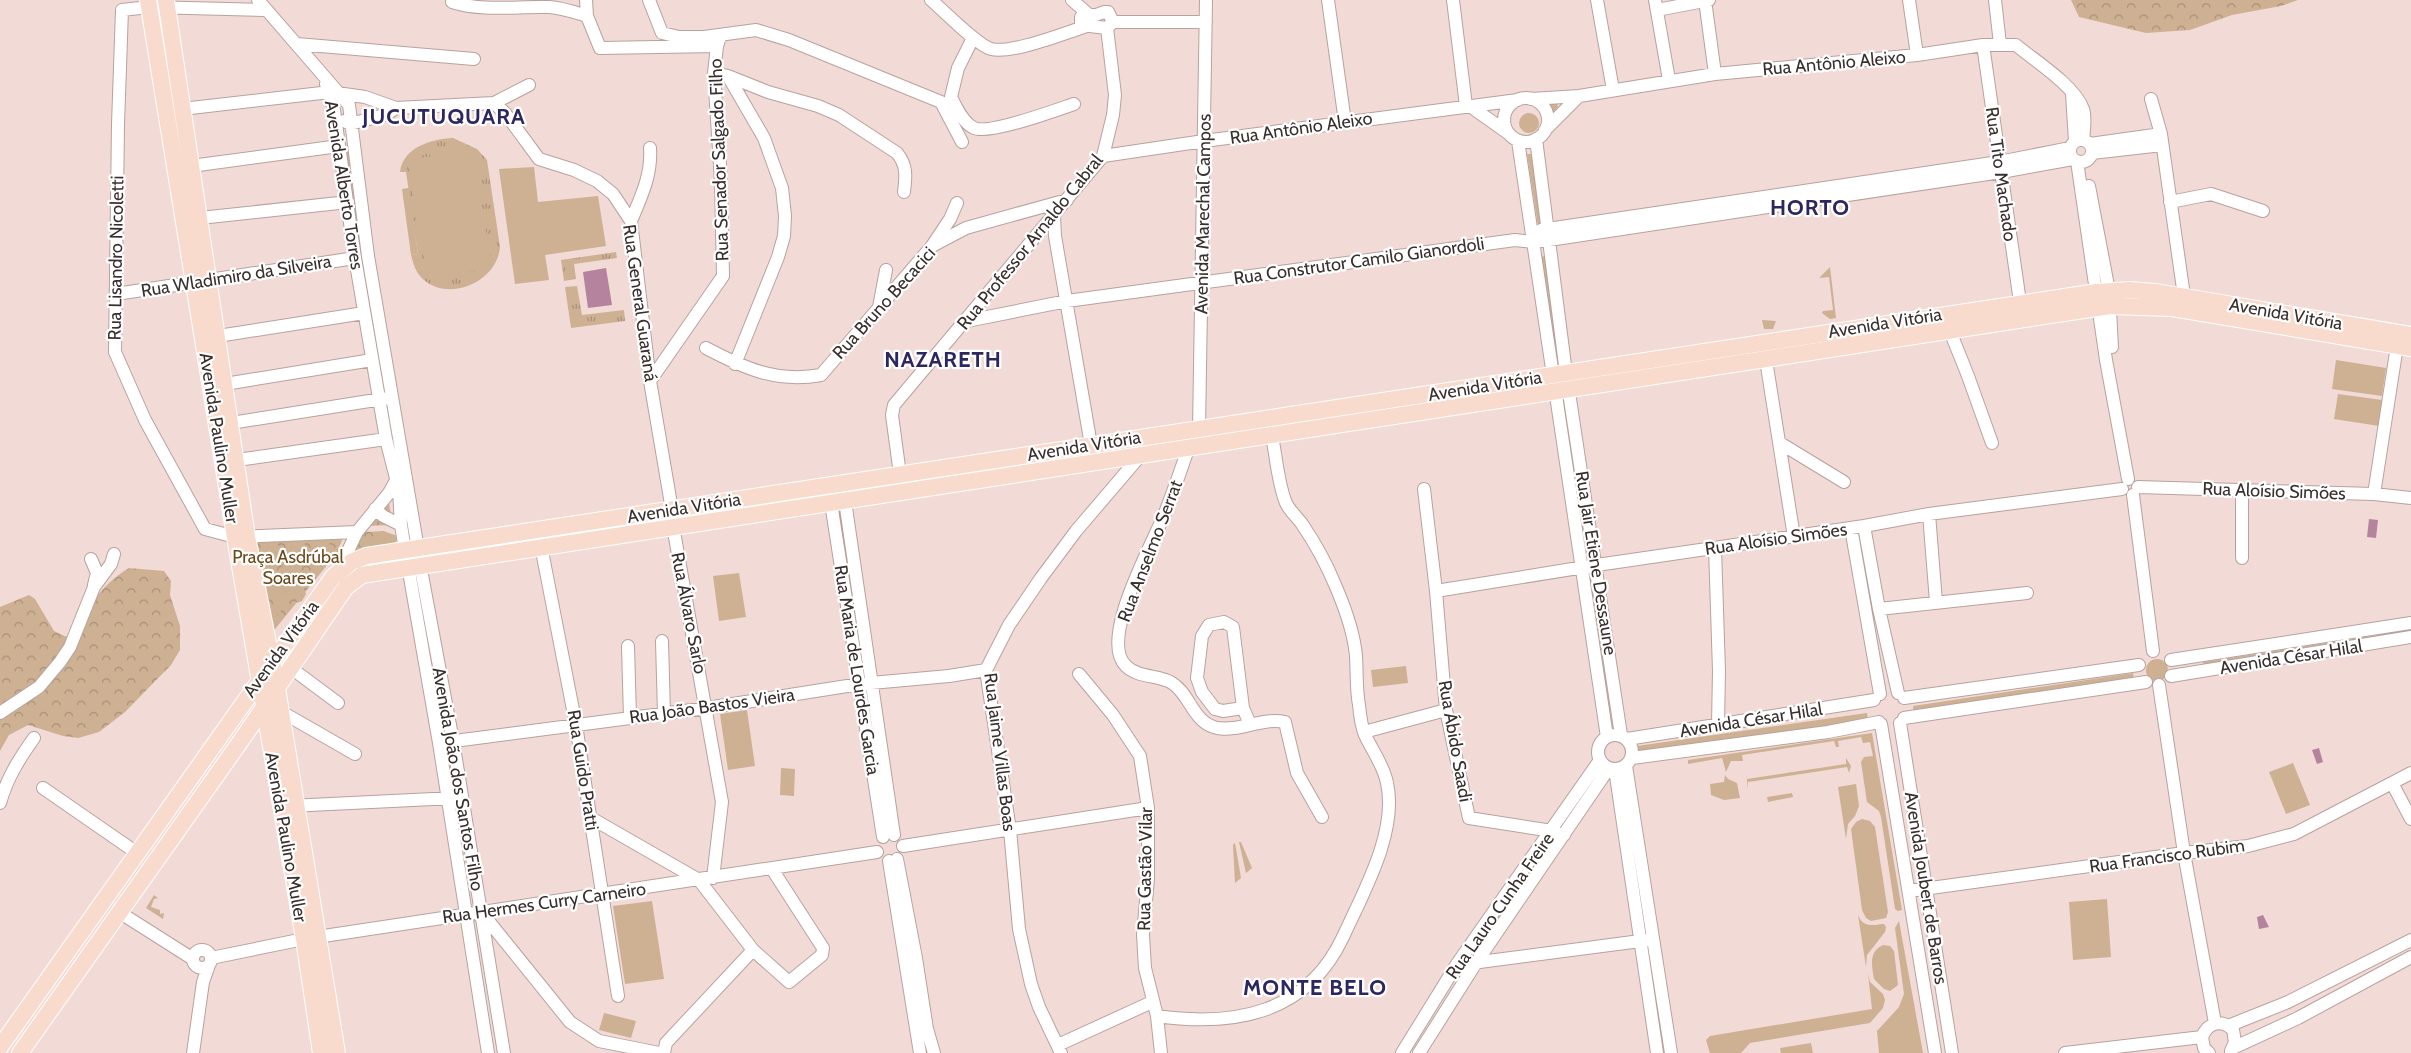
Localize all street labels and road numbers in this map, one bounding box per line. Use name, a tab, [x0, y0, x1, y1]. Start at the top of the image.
street label: Rua Antônio Aleixo	[1761, 46, 1907, 80]
street label: Rua Senador Salgado Filho	[704, 58, 734, 262]
street label: Avenida Alberto Torres	[320, 99, 368, 271]
street label: Rua Tito Machado	[1981, 105, 2021, 243]
street label: Rua Antônio Aleixo	[1228, 107, 1374, 149]
street label: Avenida Marechal Campos	[1190, 114, 1216, 314]
street label: Rua Professor Arnaldo Cabral	[952, 149, 1108, 334]
street label: Rua Lisandro Nicoletti	[104, 175, 128, 341]
street label: Rua General Guaraná	[618, 223, 662, 383]
street label: Rua Construtor Camilo Gianordoli	[1232, 232, 1486, 290]
street label: Rua Bruno Becacici	[828, 242, 940, 364]
street label: Rua Wladimiro da Silveira	[139, 250, 333, 302]
street label: Avenida Vitória	[2228, 293, 2345, 335]
street label: Avenida Vitória	[1827, 303, 1944, 343]
street label: Avenida Paulino Muller	[195, 351, 243, 525]
street label: Avenida Vitória	[1427, 366, 1544, 406]
street label: Avenida Vitória	[1026, 426, 1143, 466]
street label: Rua Jair Etiene Dessaune	[1571, 469, 1621, 657]
street label: Rua Anselmo Serrat	[1113, 477, 1187, 625]
street label: Rua Aloísio Simões	[2202, 478, 2346, 504]
street label: Avenida Vitória	[626, 488, 743, 528]
street label: Rua Aloísio Simões	[1703, 518, 1849, 560]
street label: Rua Álvaro Sarlo	[666, 550, 712, 676]
street label: Rua Maria de Lourdes Garcia	[830, 563, 885, 777]
street label: Avenida Vitória	[238, 596, 324, 702]
street label: Avenida César Hilal	[2218, 635, 2365, 679]
street label: Avenida João dos Santos Filho	[427, 665, 489, 893]
street label: Rua Jaime Villas Boas	[979, 671, 1021, 833]
street label: Rua Ábido Saadi	[1433, 678, 1477, 804]
street label: Rua João Bastos Vieira	[628, 683, 796, 728]
street label: Avenida César Hilal	[1678, 698, 1825, 742]
street label: Rua Guido Pratti	[563, 708, 603, 832]
street label: Avenida Paulino Muller	[260, 750, 312, 924]
street label: Avenida Joubert de Barros	[1900, 790, 1952, 986]
street label: Rua Gastão Vilar	[1133, 807, 1157, 931]
street label: Rua Lauro Cunha Freire	[1441, 829, 1559, 983]
street label: Rua Francisco Rubim	[2088, 834, 2246, 878]
street label: Rua Hermes Curry Carneiro	[441, 878, 647, 928]

